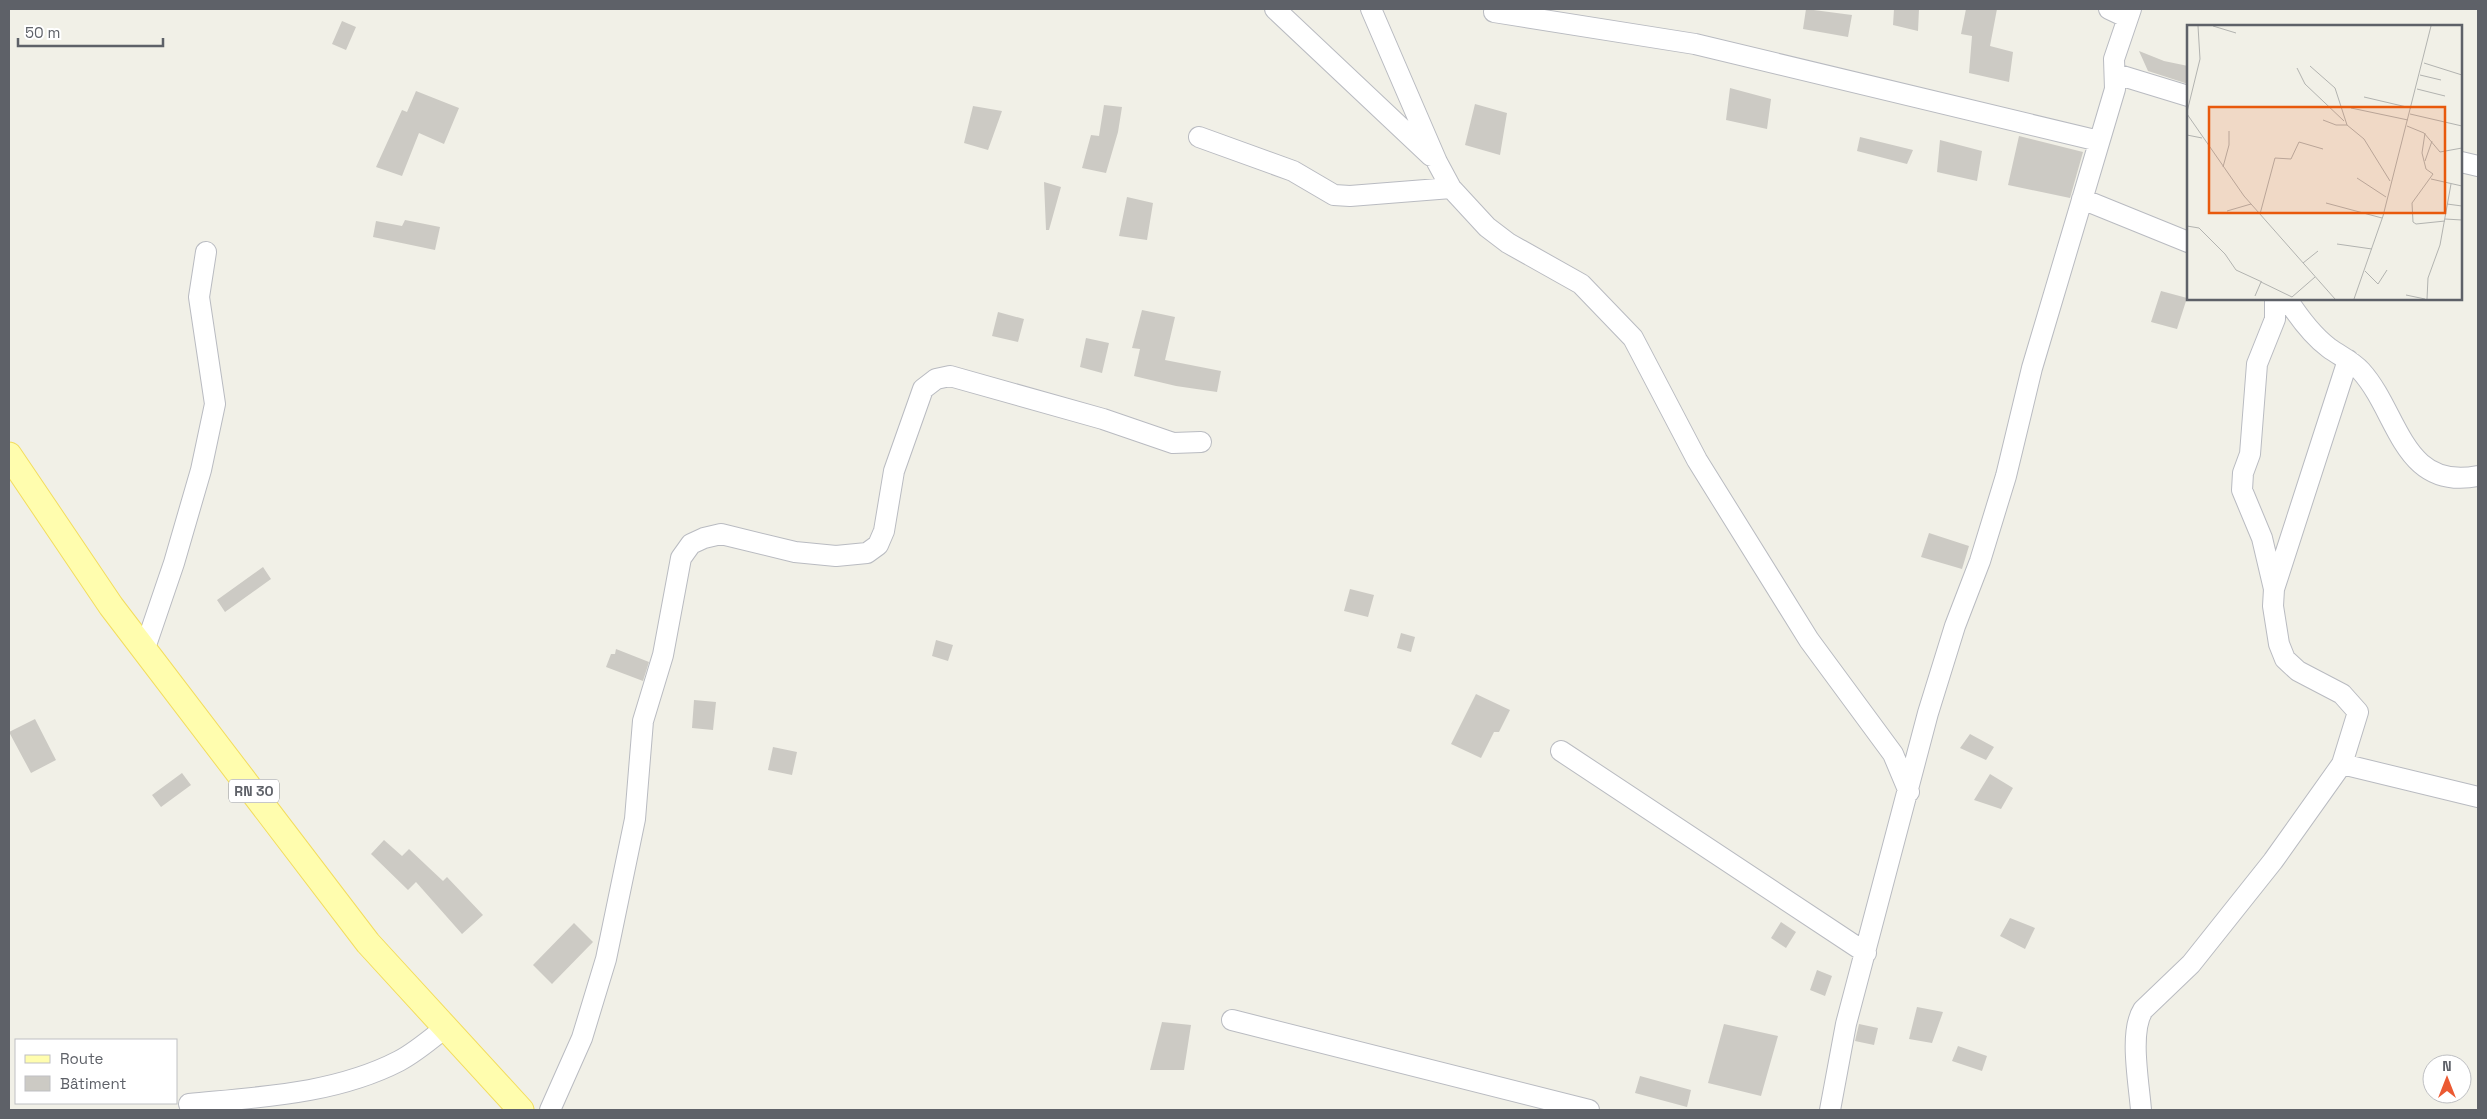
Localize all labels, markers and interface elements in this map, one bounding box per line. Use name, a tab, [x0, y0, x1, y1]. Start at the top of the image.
scale bar	[18, 15, 162, 47]
text: 50 m	[25, 23, 60, 42]
inset map	[2187, 25, 2462, 300]
road number: RN 30	[229, 779, 279, 802]
legend	[15, 1039, 178, 1104]
text: Route	[60, 1049, 104, 1068]
north arrow	[2422, 1054, 2472, 1104]
text: N	[2442, 1057, 2452, 1075]
text: Bâtiment	[60, 1074, 126, 1093]

